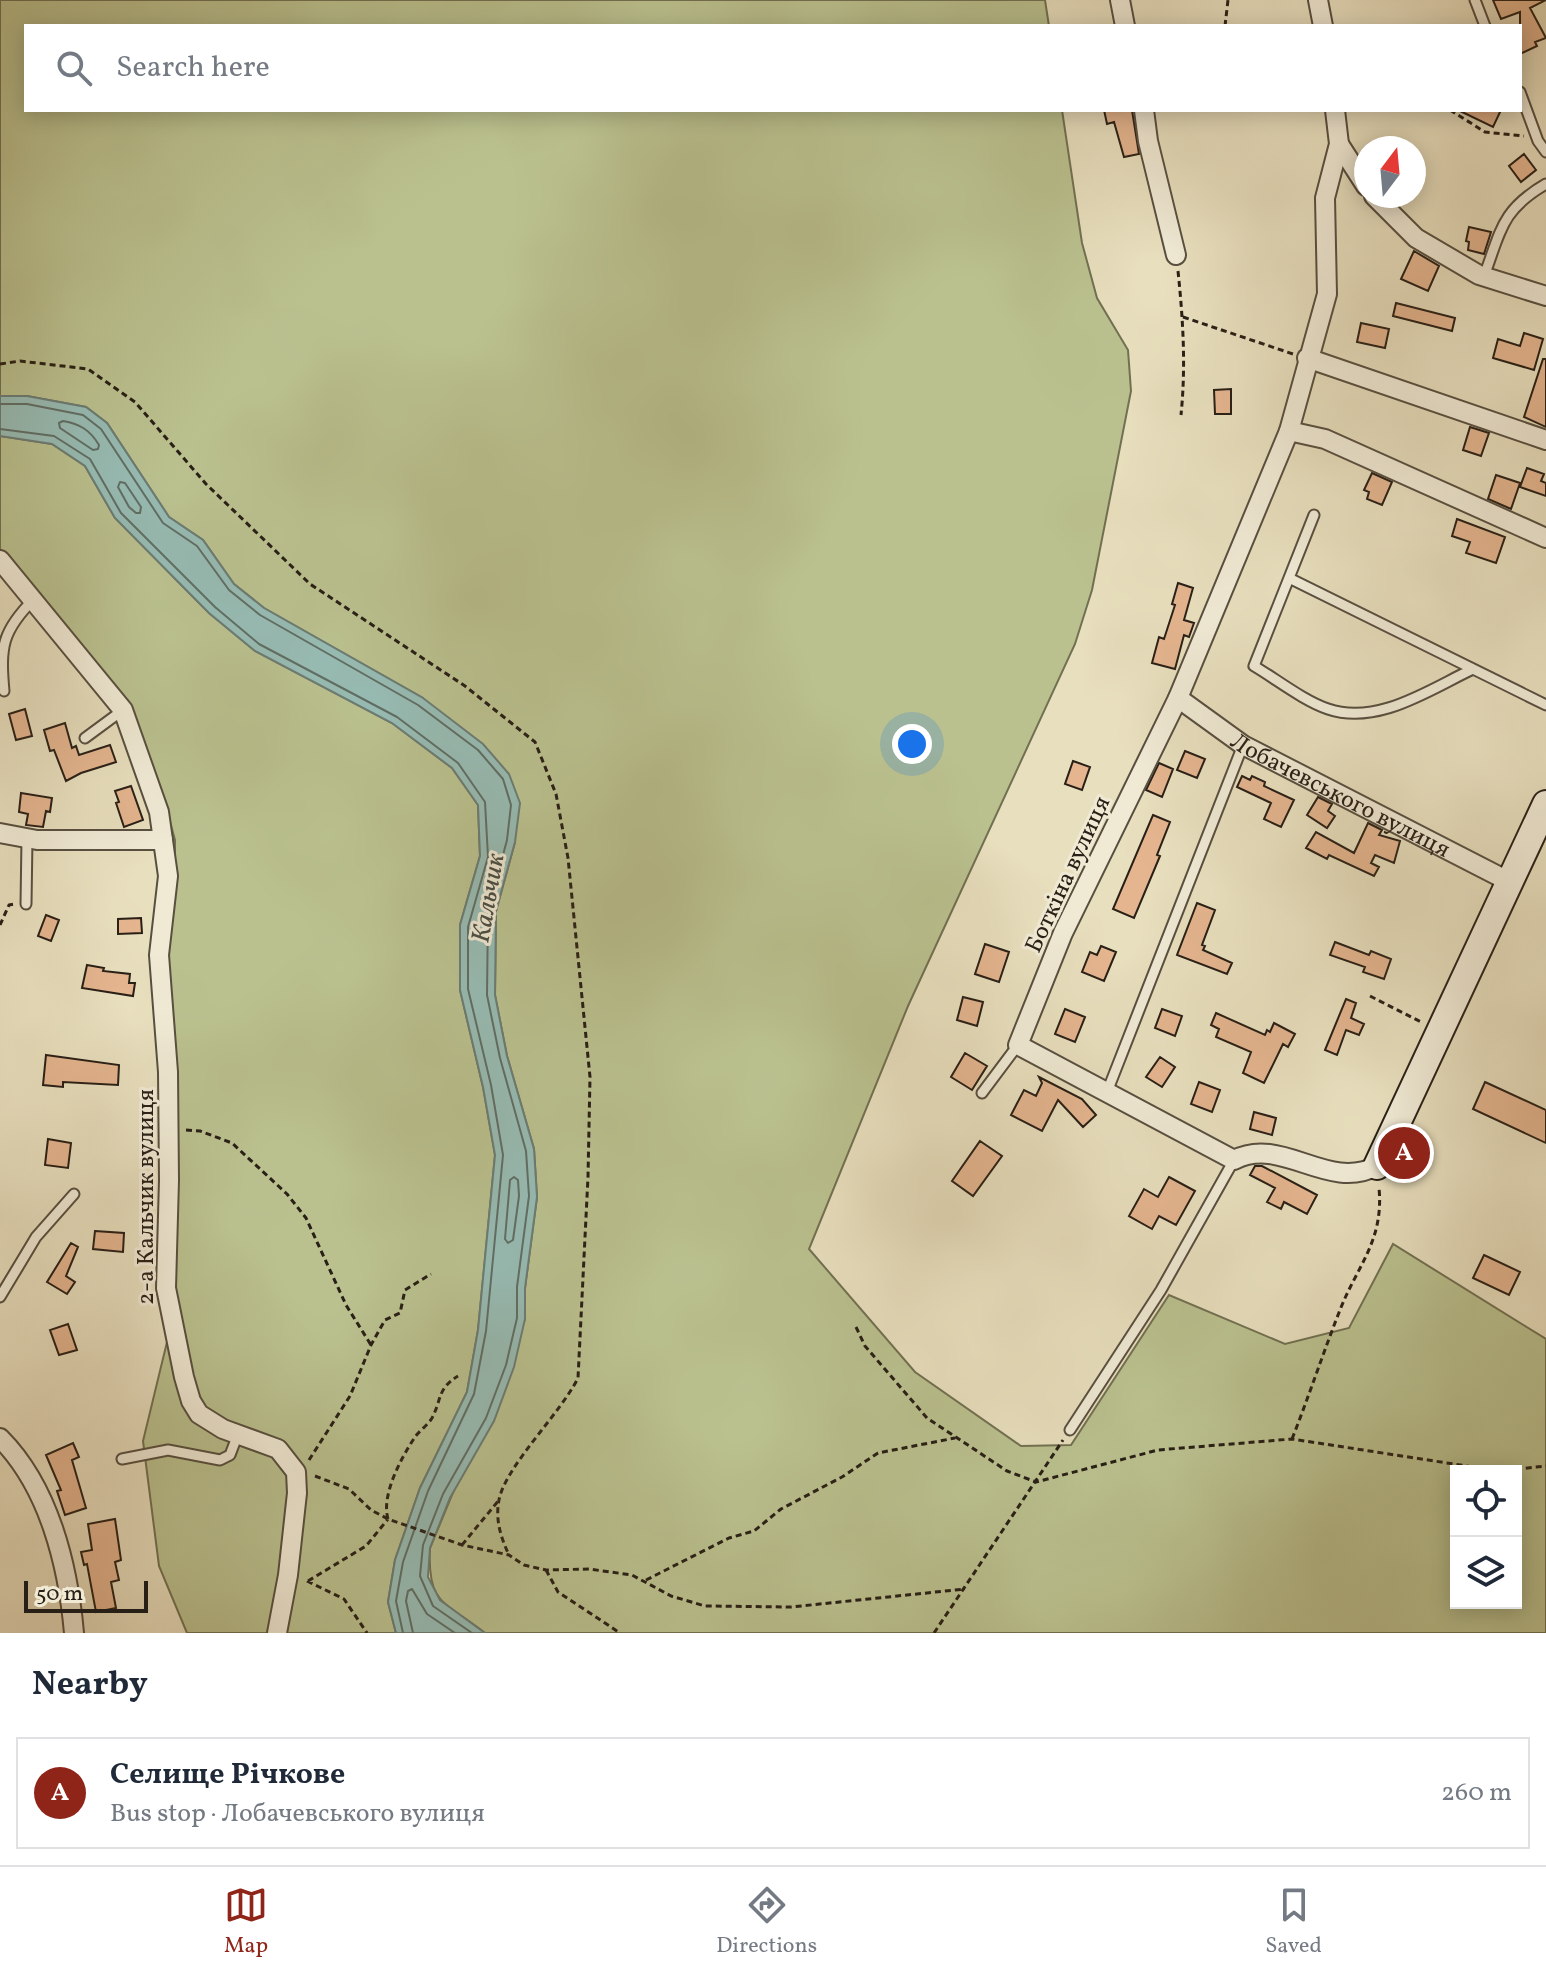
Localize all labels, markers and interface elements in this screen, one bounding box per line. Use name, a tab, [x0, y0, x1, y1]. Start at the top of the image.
search box	[24, 24, 1522, 112]
icon: search	[52, 46, 96, 90]
text: Search here	[116, 47, 270, 89]
north arrow	[1354, 136, 1426, 208]
your location	[892, 724, 932, 764]
street label: Лобачевського вулиця	[1222, 726, 1456, 868]
street label: Боткіна вулиця	[1018, 791, 1120, 959]
water label: Кальчик	[463, 850, 515, 946]
street label: 2-а Кальчик вулиця	[130, 1089, 164, 1305]
pin: A	[1378, 1123, 1430, 1183]
map controls	[1450, 1465, 1522, 1609]
button: locate	[1450, 1465, 1522, 1537]
button: layers	[1450, 1537, 1522, 1609]
scale bar	[24, 1577, 148, 1613]
text: 50 m	[36, 1579, 83, 1610]
text: Nearby	[32, 1662, 148, 1709]
text: Селище Річкове	[110, 1754, 345, 1796]
text: A	[51, 1775, 69, 1811]
text: 260 m	[1441, 1775, 1512, 1811]
text: Bus stop · Лобачевського вулиця	[110, 1796, 485, 1832]
tab: Map	[224, 1883, 268, 1962]
tab: Directions	[716, 1883, 817, 1962]
tab: Saved	[1265, 1883, 1322, 1962]

